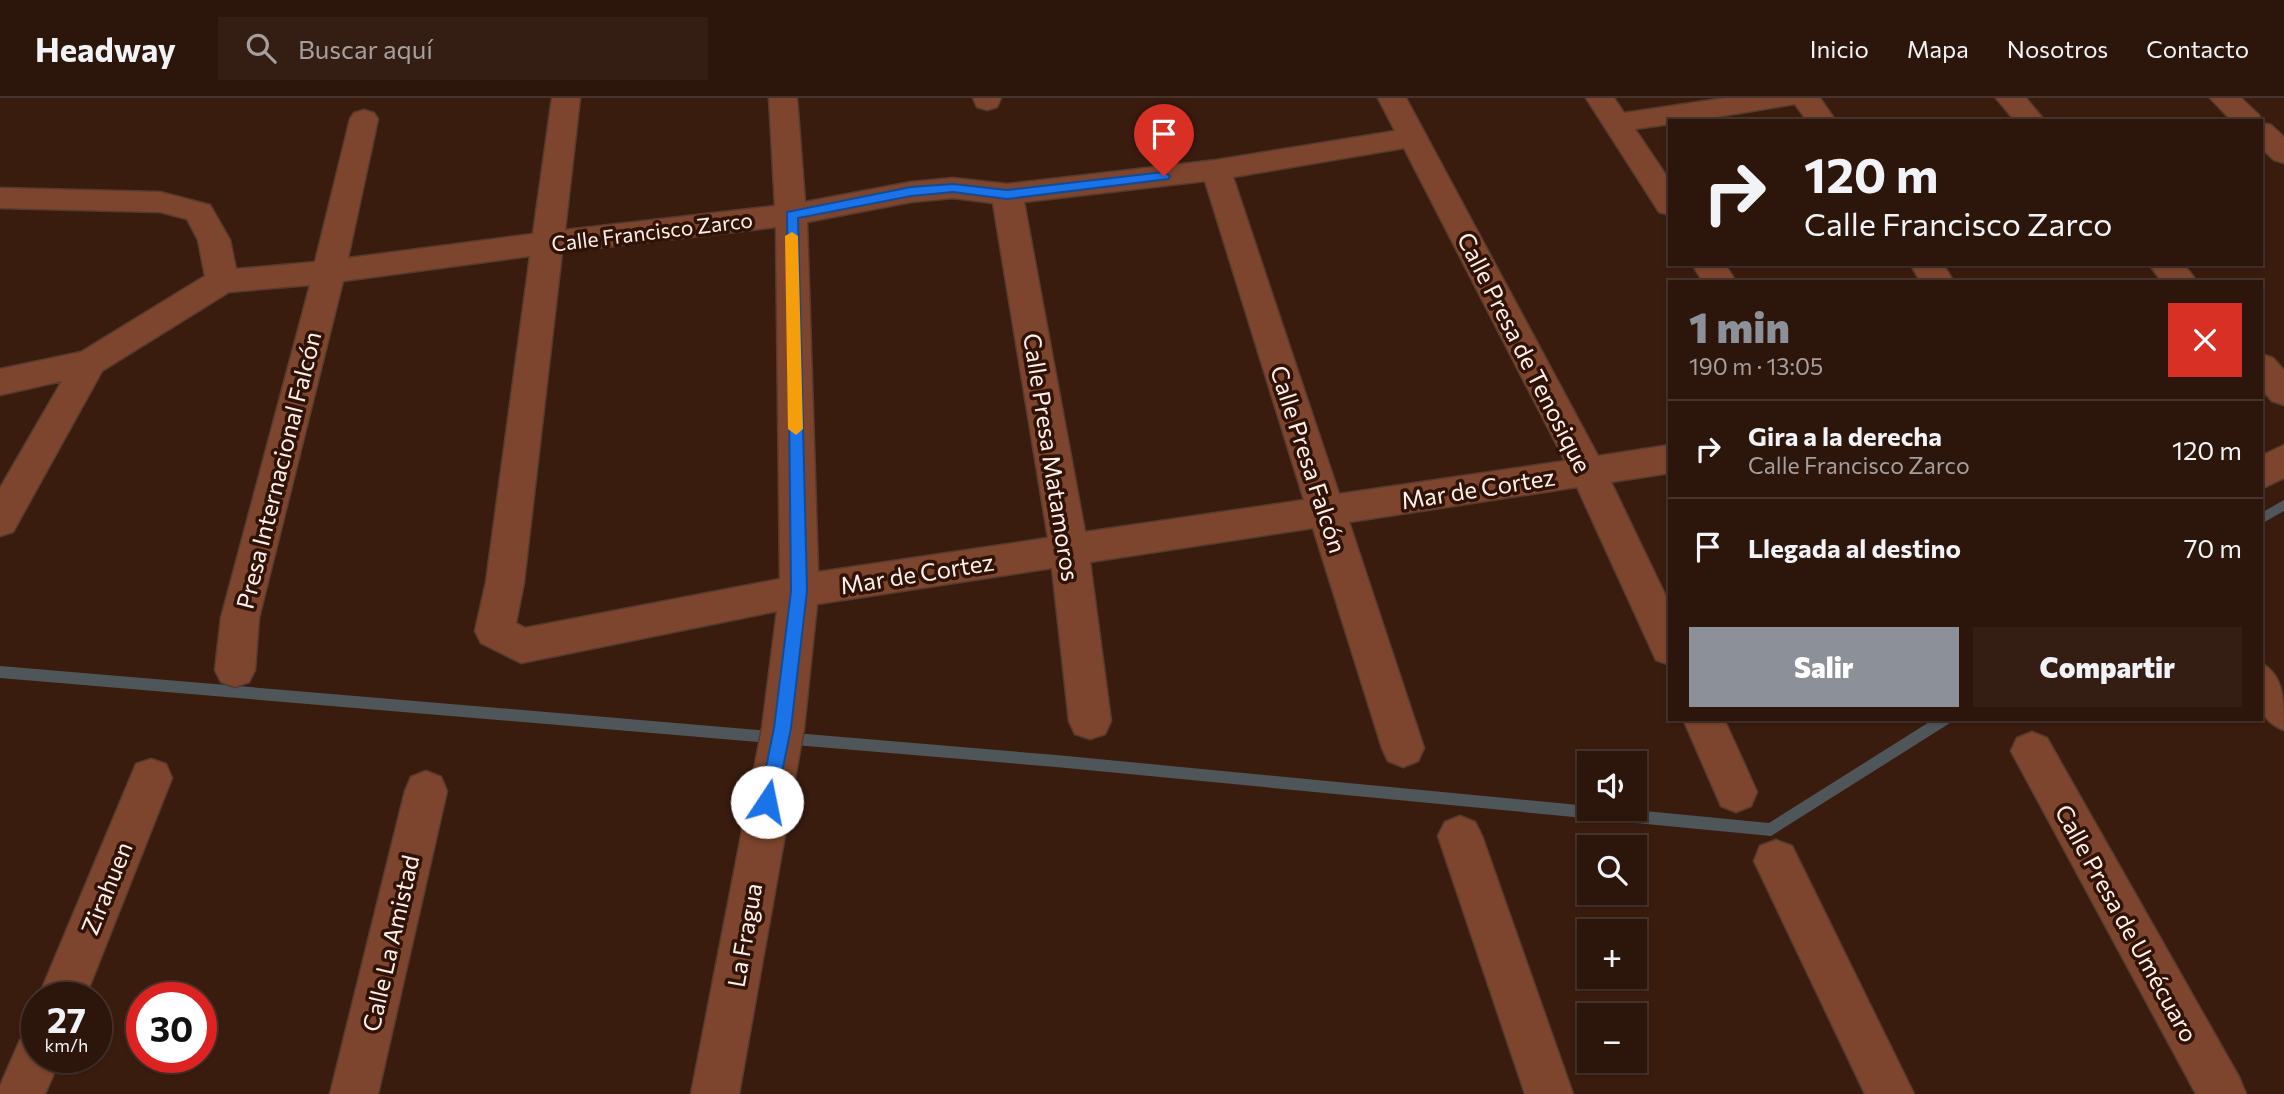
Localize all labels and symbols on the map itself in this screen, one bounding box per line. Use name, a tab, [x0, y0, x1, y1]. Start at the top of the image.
pin	[1134, 104, 1194, 176]
street label: Calle Francisco Zarco	[550, 206, 754, 256]
street label: Calle Presa de Tenosique	[1452, 227, 1598, 477]
street label: Presa Internacional Falcón	[229, 328, 327, 612]
street label: Calle Presa Matamoros	[1018, 331, 1086, 583]
street label: Calle Presa Falcón	[1265, 362, 1353, 556]
street label: Mar de Cortez	[1399, 462, 1557, 514]
street label: Mar de Cortez	[838, 547, 996, 599]
position arrow	[730, 765, 804, 839]
street label: Calle Presa de Umécuaro	[2050, 799, 2204, 1047]
street label: Zirahuen	[74, 837, 138, 939]
street label: Calle La Amistad	[356, 852, 424, 1034]
street label: La Fragua	[721, 881, 767, 989]
speed limit sign: 30	[126, 982, 217, 1073]

